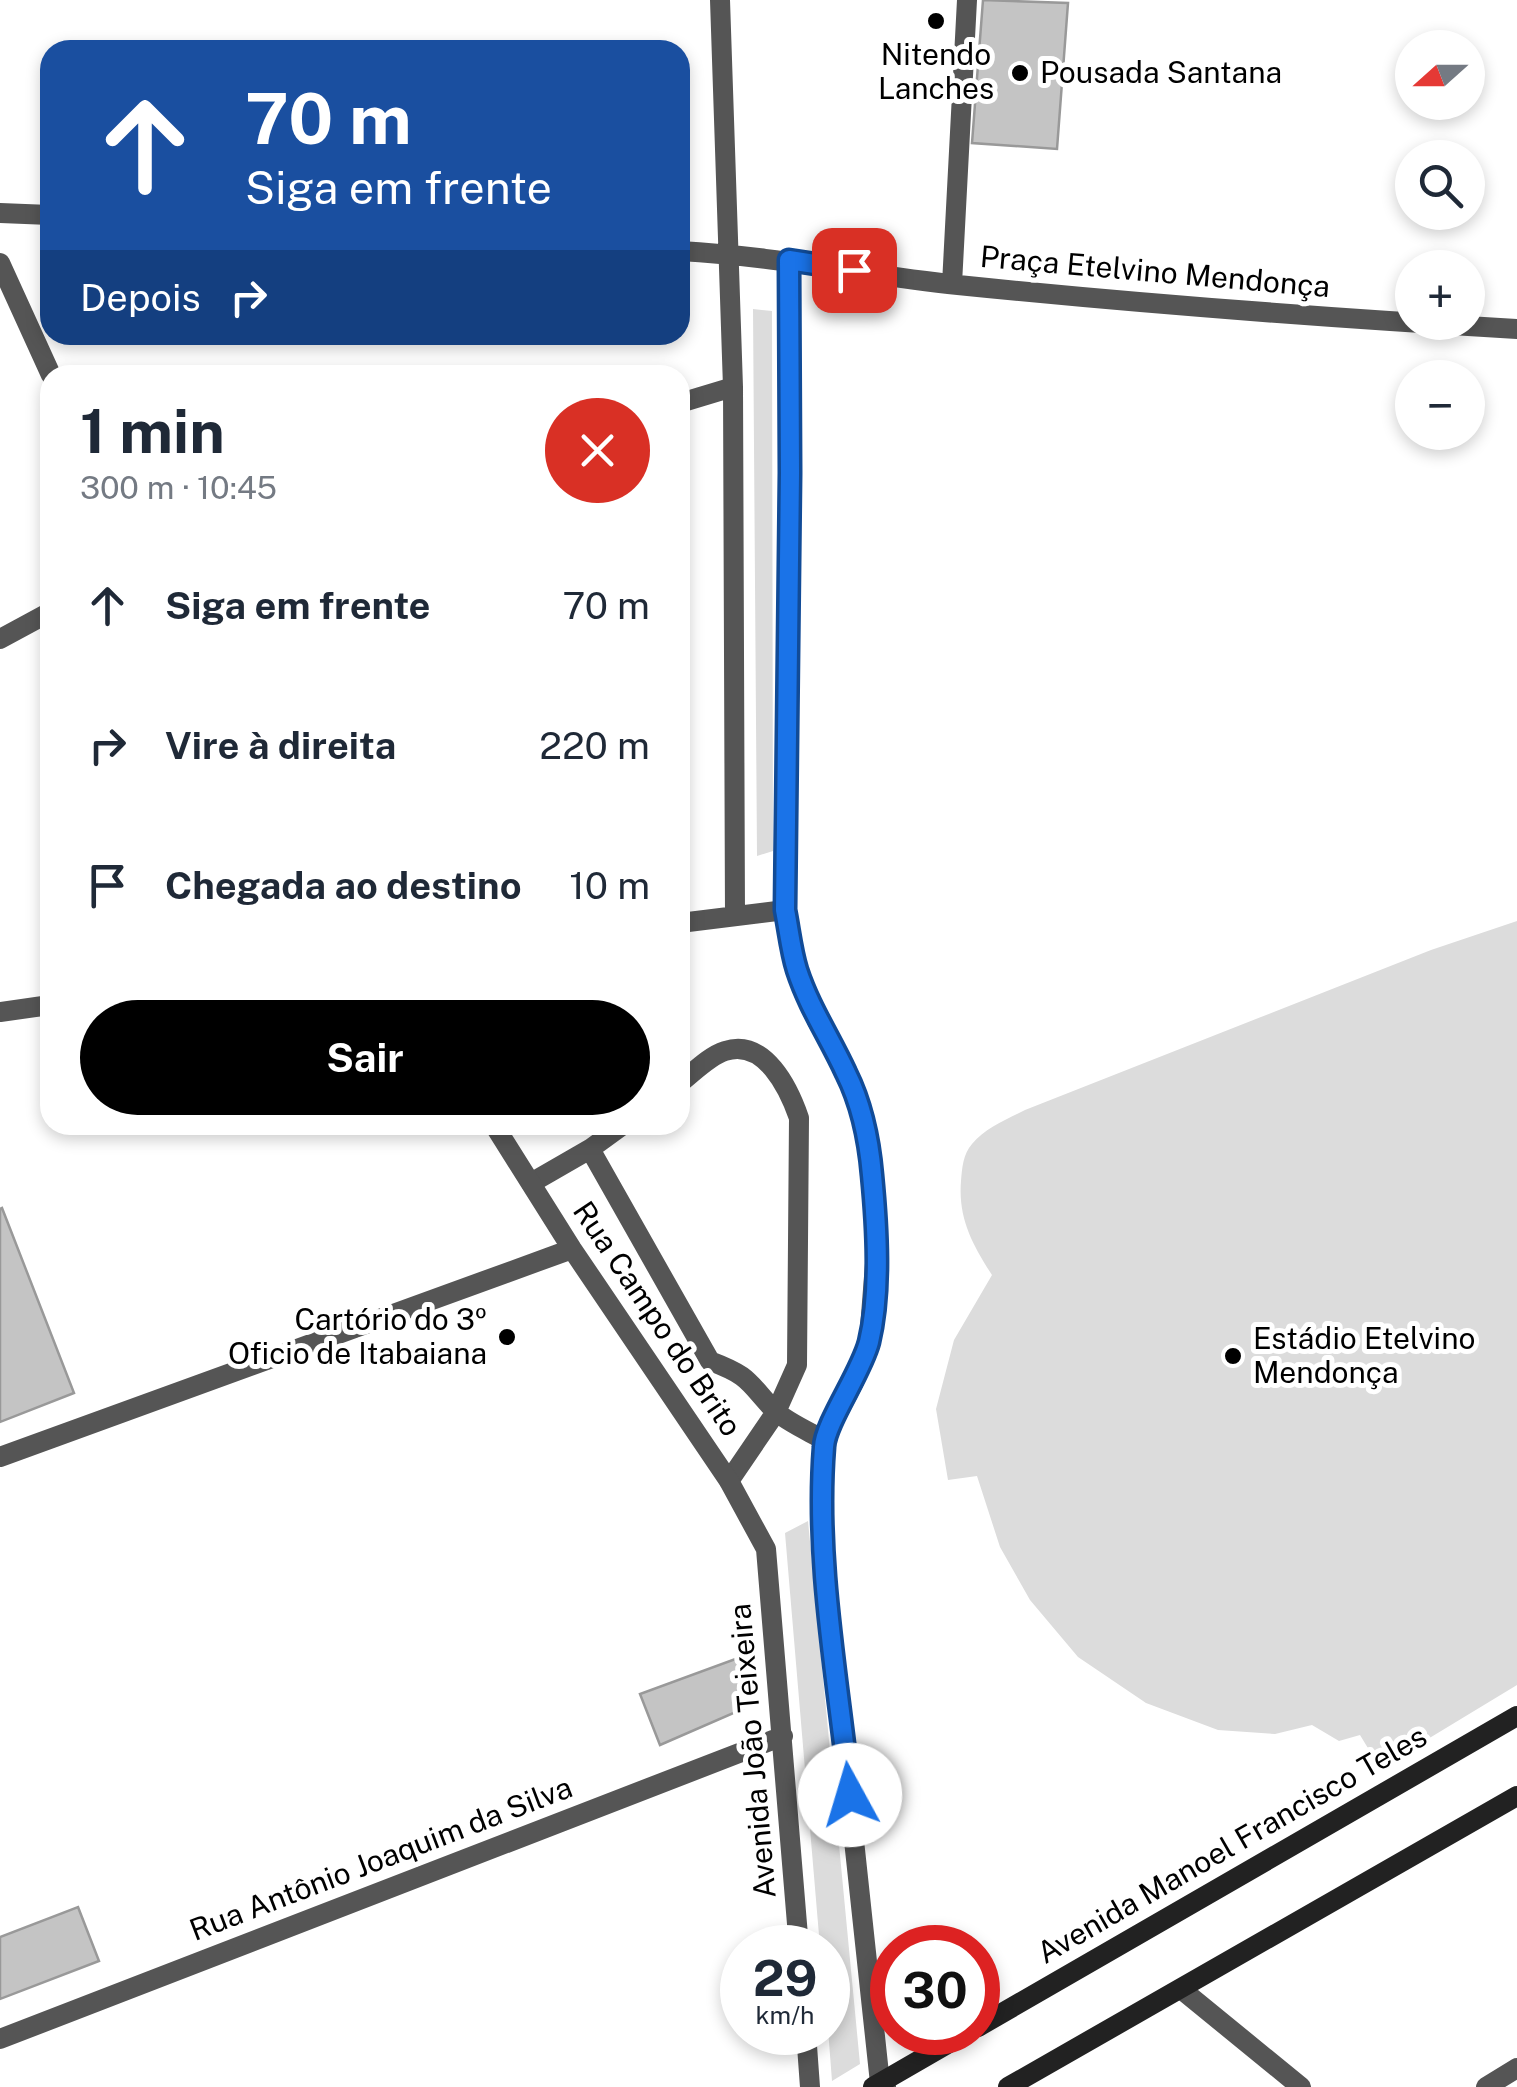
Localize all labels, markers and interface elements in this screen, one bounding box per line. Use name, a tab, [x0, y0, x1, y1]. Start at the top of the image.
marker: Nitendo Lanches	[925, 10, 947, 32]
north arrow	[1395, 30, 1485, 120]
map controls	[1395, 30, 1485, 450]
place label: Nitendo Lanches	[878, 36, 994, 106]
place label: Pousada Santana	[1040, 54, 1282, 90]
marker: Pousada Santana	[1009, 62, 1031, 84]
text: 70 m	[245, 77, 412, 160]
icon: ahead	[80, 80, 210, 210]
button: search	[1395, 140, 1485, 230]
text: Siga em frente	[245, 161, 552, 214]
pin	[812, 228, 897, 313]
street label: Praça Etelvino Mendonça	[979, 238, 1332, 304]
icon: arrive	[827, 243, 882, 298]
button: +	[1395, 250, 1485, 340]
icon: right	[221, 270, 276, 325]
text: Depois	[80, 275, 201, 320]
button: −	[1395, 360, 1485, 450]
text: 1 min	[80, 396, 225, 467]
button: close	[545, 398, 650, 503]
text: 300 m · 10:45	[80, 469, 277, 506]
icon: ahead	[80, 578, 135, 633]
text: Siga em frente	[165, 583, 431, 628]
text: 70 m	[563, 583, 650, 628]
icon: right	[80, 718, 135, 773]
text: Vire à direita	[165, 723, 396, 768]
text: 220 m	[539, 723, 650, 768]
icon: arrive	[80, 858, 135, 913]
text: Chegada ao destino	[165, 863, 522, 908]
text: 10 m	[569, 863, 650, 908]
button: Sair	[80, 1000, 650, 1115]
street label: Rua Campo do Brito	[566, 1194, 750, 1443]
place label: Cartório do 3º Oficio de Itabaiana	[228, 1301, 487, 1371]
place label: Estádio Etelvino Mendonça	[1253, 1320, 1475, 1390]
marker: Cartório do 3º Oficio de Itabaiana	[496, 1326, 518, 1348]
marker: Estádio Etelvino Mendonça	[1222, 1345, 1244, 1367]
street label: Avenida João Teixeira	[721, 1602, 783, 1900]
street label: Avenida Manoel Francisco Teles	[1030, 1718, 1433, 1971]
position arrow	[798, 1743, 902, 1847]
street label: Rua Antônio Joaquim da Silva	[184, 1768, 577, 1948]
speed limit sign: 30	[870, 1925, 1000, 2055]
text: 29	[753, 1948, 817, 2007]
text: km/h	[756, 2000, 814, 2030]

